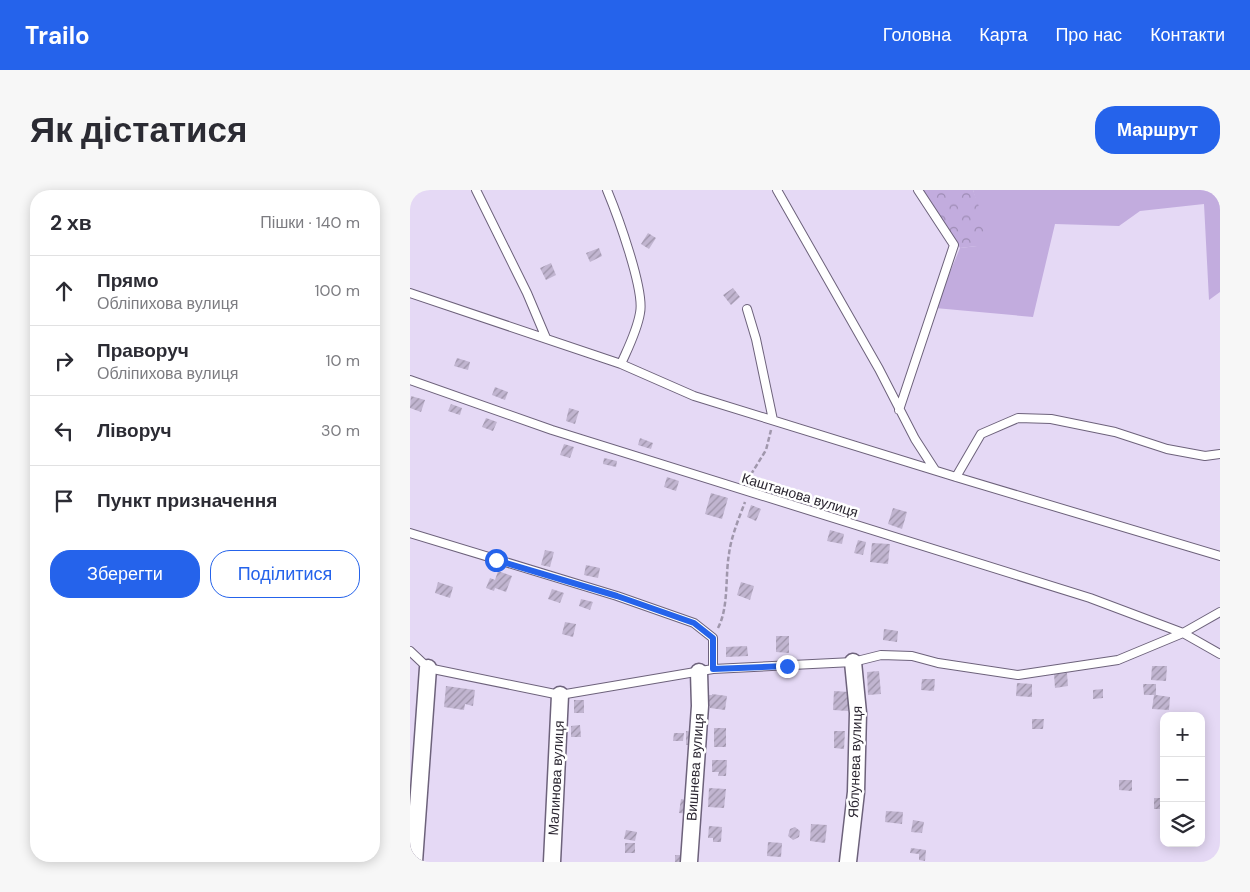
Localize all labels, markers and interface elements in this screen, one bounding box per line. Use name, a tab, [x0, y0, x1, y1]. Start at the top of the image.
text: Trailo	[25, 20, 90, 51]
text: Головна	[883, 23, 951, 47]
text: Карта	[979, 23, 1027, 47]
text: Про нас	[1055, 23, 1122, 47]
text: Контакти	[1150, 23, 1225, 47]
button: Маршрут	[1095, 106, 1220, 154]
text: Як дістатися	[30, 107, 247, 153]
text: 2 хв	[50, 209, 92, 237]
text: Пішки · 140 m	[260, 212, 360, 233]
text: Прямо	[97, 268, 159, 293]
icon: ahead	[50, 277, 78, 305]
text: 100 m	[315, 280, 360, 301]
text: Обліпихова вулиця	[97, 293, 238, 314]
text: Праворуч	[97, 338, 189, 363]
icon: right	[50, 347, 78, 375]
text: 10 m	[326, 350, 360, 371]
text: Обліпихова вулиця	[97, 363, 238, 384]
icon: left	[50, 417, 78, 445]
text: Ліворуч	[97, 418, 172, 443]
text: 30 m	[321, 420, 360, 441]
street label: Каштанова вулиця	[740, 469, 860, 521]
icon: arrive	[50, 487, 78, 515]
text: Пункт призначення	[97, 488, 277, 513]
route start	[485, 549, 508, 572]
button: Зберегти	[50, 550, 200, 598]
button: Поділитися	[210, 550, 360, 598]
route end	[776, 655, 799, 678]
street label: Яблунева вулиця	[844, 706, 866, 818]
street label: Вишнева вулиця	[682, 712, 708, 822]
map controls	[1160, 712, 1205, 847]
button: +	[1160, 712, 1205, 757]
street label: Малинова вулиця	[544, 720, 568, 836]
button: −	[1160, 757, 1205, 802]
button: layers	[1160, 802, 1205, 847]

